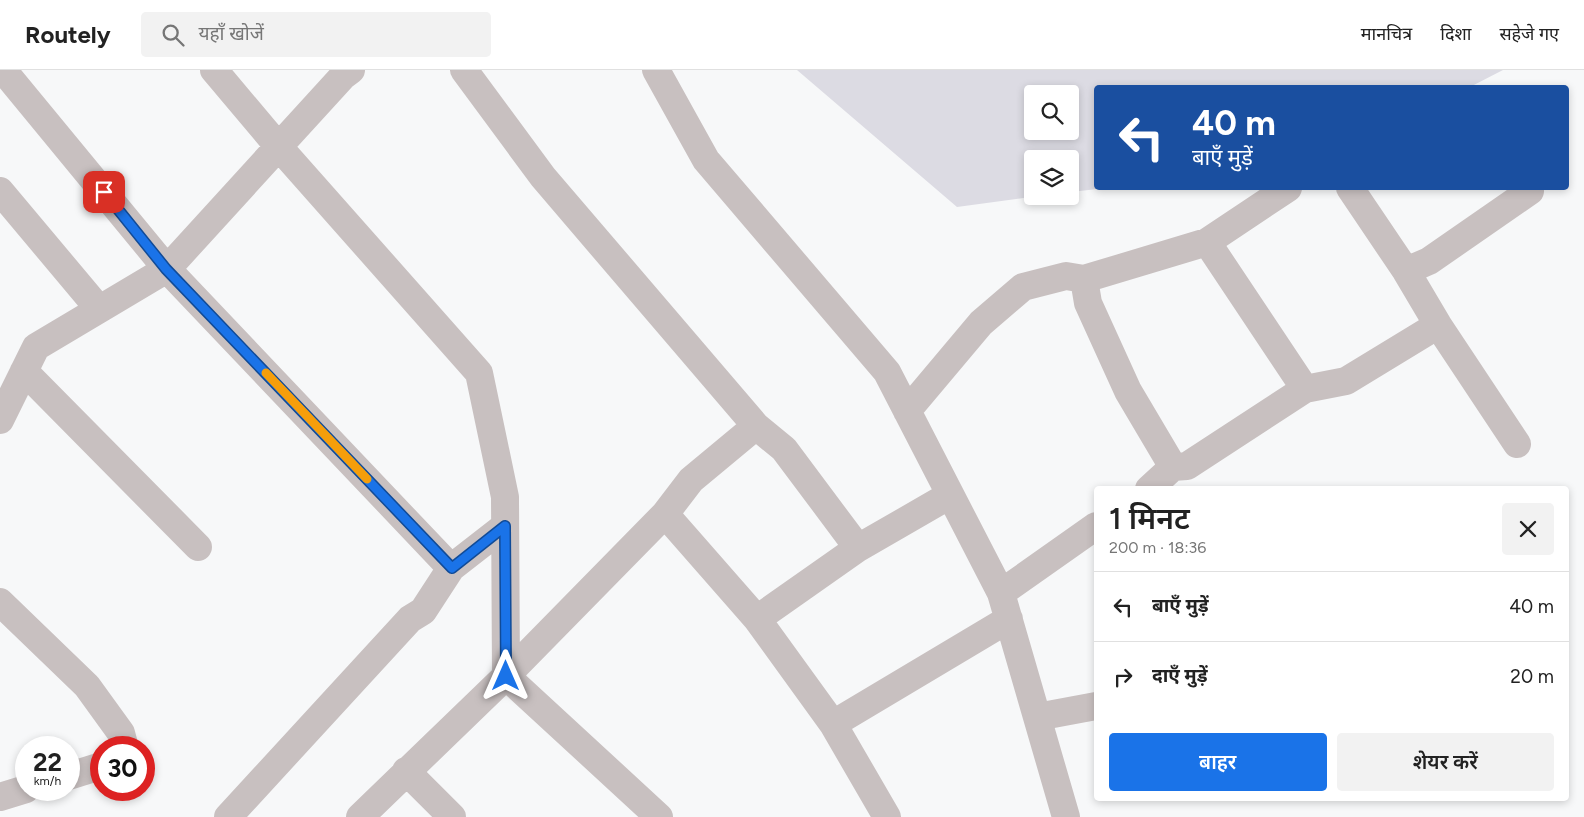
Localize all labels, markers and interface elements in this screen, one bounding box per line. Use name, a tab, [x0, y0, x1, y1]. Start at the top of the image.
search box	[141, 12, 491, 57]
text: Routely	[25, 20, 111, 49]
icon: search	[159, 21, 187, 49]
text: यहाँ खोजें	[199, 22, 264, 45]
text: मानचित्र	[1361, 23, 1412, 45]
text: दिशा	[1440, 23, 1471, 45]
text: सहेजे गए	[1499, 23, 1559, 45]
map controls	[1024, 85, 1079, 205]
button: search	[1024, 85, 1079, 140]
text: 40 m	[1192, 102, 1276, 144]
icon: left	[1109, 105, 1174, 170]
text: बाएँ मुड़ें	[1192, 144, 1253, 171]
button: layers	[1024, 150, 1079, 205]
pin	[83, 171, 125, 213]
icon: arrive	[90, 178, 118, 206]
text: 1 मिनट	[1109, 500, 1190, 537]
button: close	[1502, 503, 1554, 555]
text: 200 m · 18:36	[1109, 538, 1206, 557]
icon: left	[1109, 593, 1137, 621]
text: बाएँ मुड़ें	[1152, 594, 1209, 617]
text: 40 m	[1509, 595, 1554, 618]
position arrow	[479, 649, 531, 701]
icon: right	[1109, 663, 1137, 691]
text: दाएँ मुड़ें	[1152, 664, 1208, 687]
text: 20 m	[1510, 665, 1554, 688]
button: बाहर	[1109, 733, 1327, 791]
button: शेयर करें	[1337, 733, 1554, 791]
speed limit sign: 30	[90, 736, 155, 801]
text: 22	[33, 747, 62, 777]
text: km/h	[34, 774, 61, 788]

